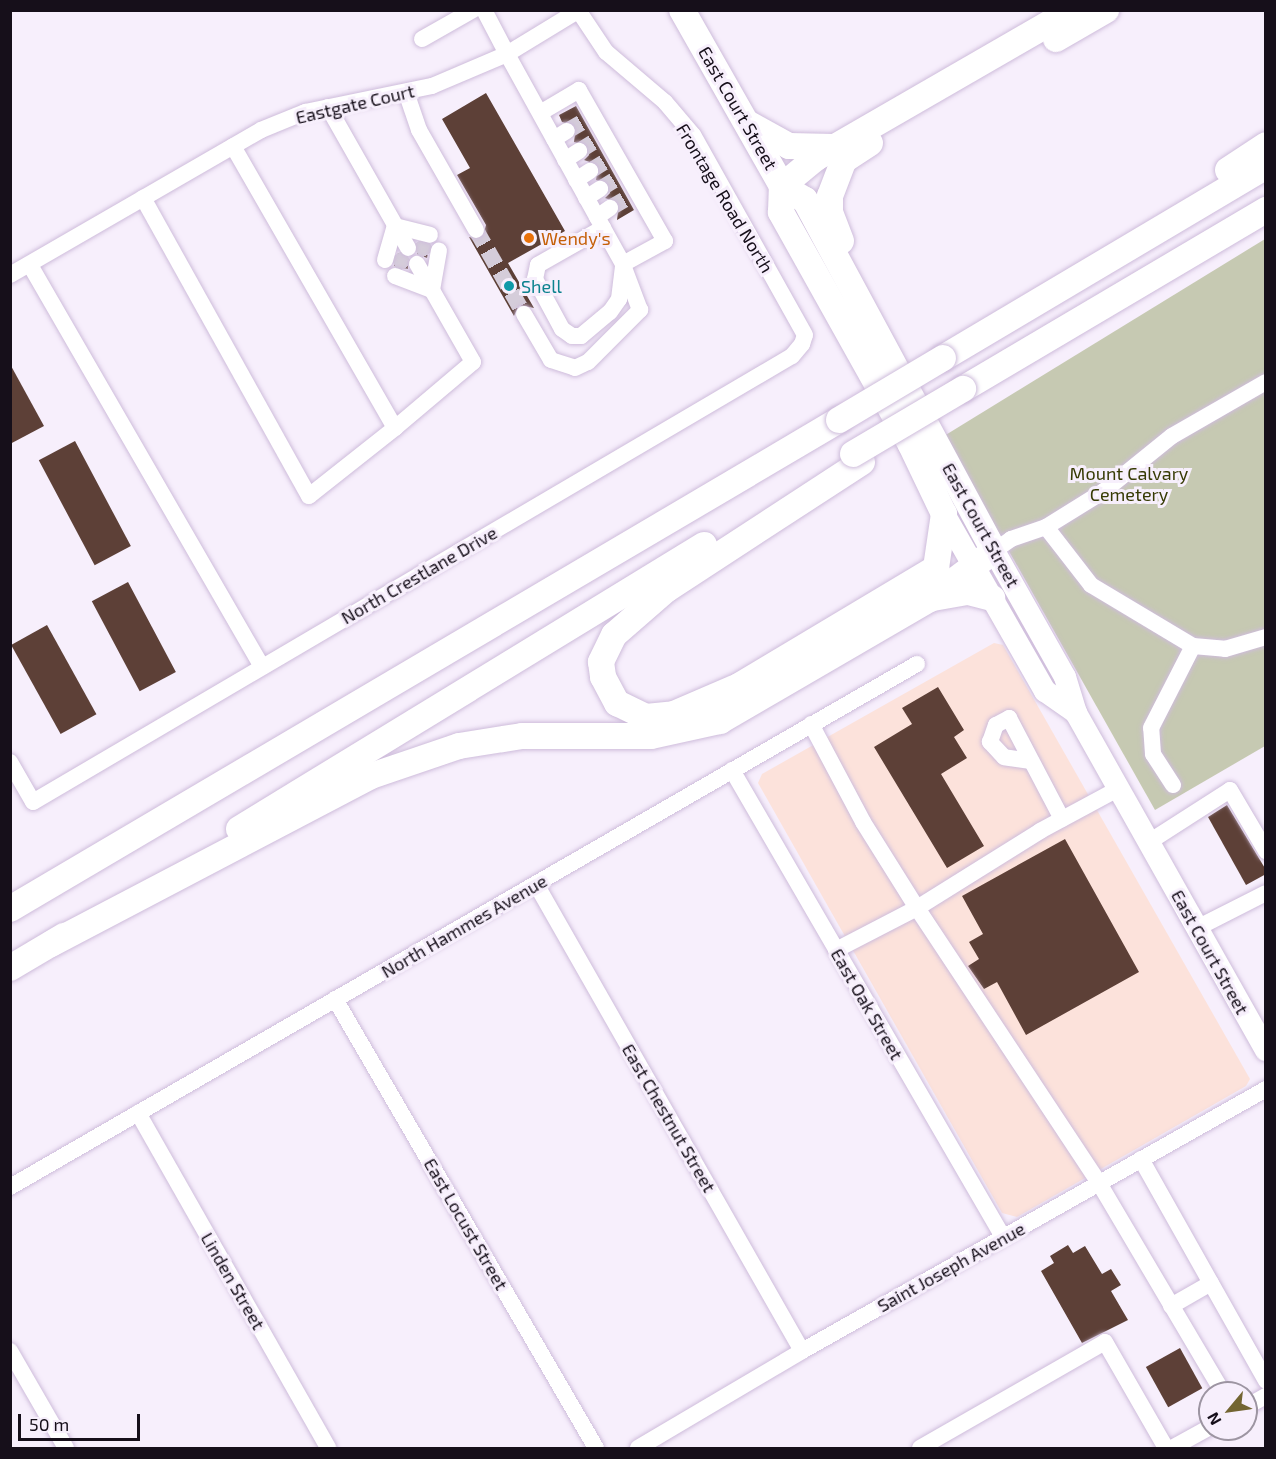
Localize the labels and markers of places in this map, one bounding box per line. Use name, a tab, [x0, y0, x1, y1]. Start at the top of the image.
place label: Wendy's	[541, 227, 611, 249]
marker: Wendy's	[522, 231, 536, 245]
place label: Shell	[521, 275, 562, 297]
marker: Shell	[502, 279, 516, 293]

